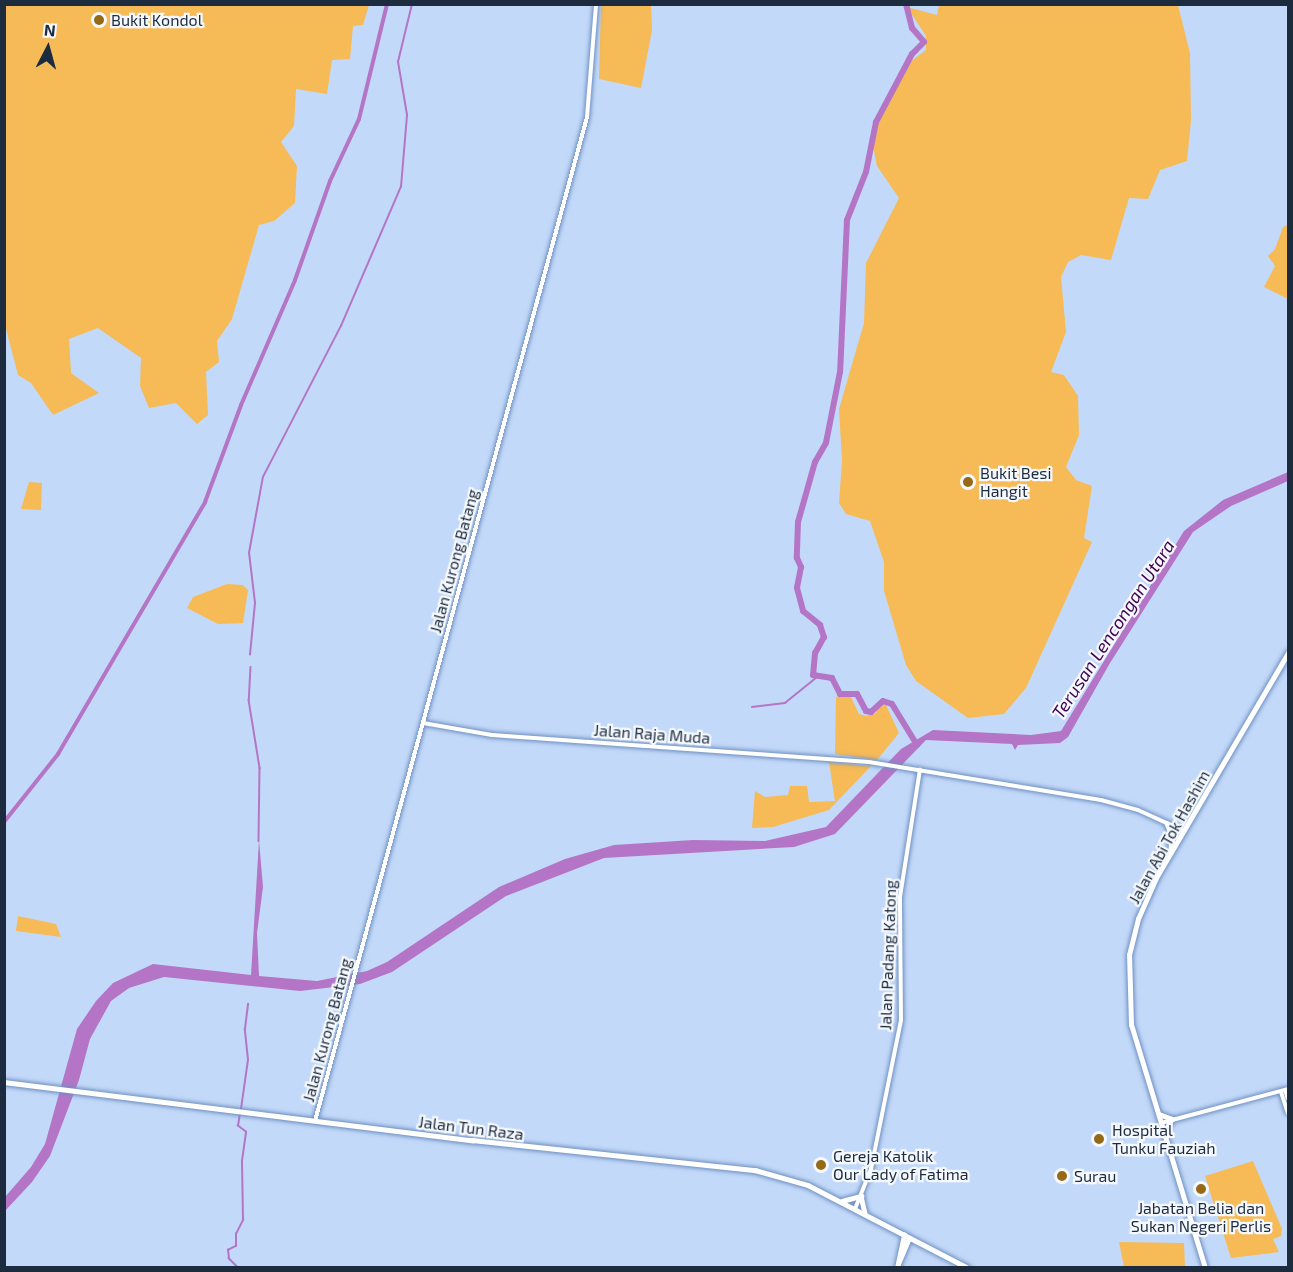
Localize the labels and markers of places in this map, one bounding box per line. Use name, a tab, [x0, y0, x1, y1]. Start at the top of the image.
place label: Bukit Kondol	[111, 10, 202, 30]
marker: Bukit Kondol	[92, 13, 106, 27]
place label: Bukit Besi Hangit	[980, 463, 1051, 501]
marker: Bukit Besi Hangit	[961, 475, 975, 489]
place label: Hospital Tunku Fauziah	[1112, 1120, 1215, 1158]
marker: Hospital Tunku Fauziah	[1090, 1130, 1108, 1148]
place label: Gereja Katolik Our Lady of Fatima	[833, 1146, 970, 1184]
marker: Gereja Katolik Our Lady of Fatima	[814, 1158, 828, 1172]
place label: Surau	[1074, 1166, 1116, 1186]
marker: Surau	[1055, 1169, 1069, 1183]
marker: Jabatan Belia dan Sukan Negeri Perlis	[1194, 1182, 1208, 1196]
place label: Jabatan Belia dan Sukan Negeri Perlis	[1131, 1198, 1271, 1236]

